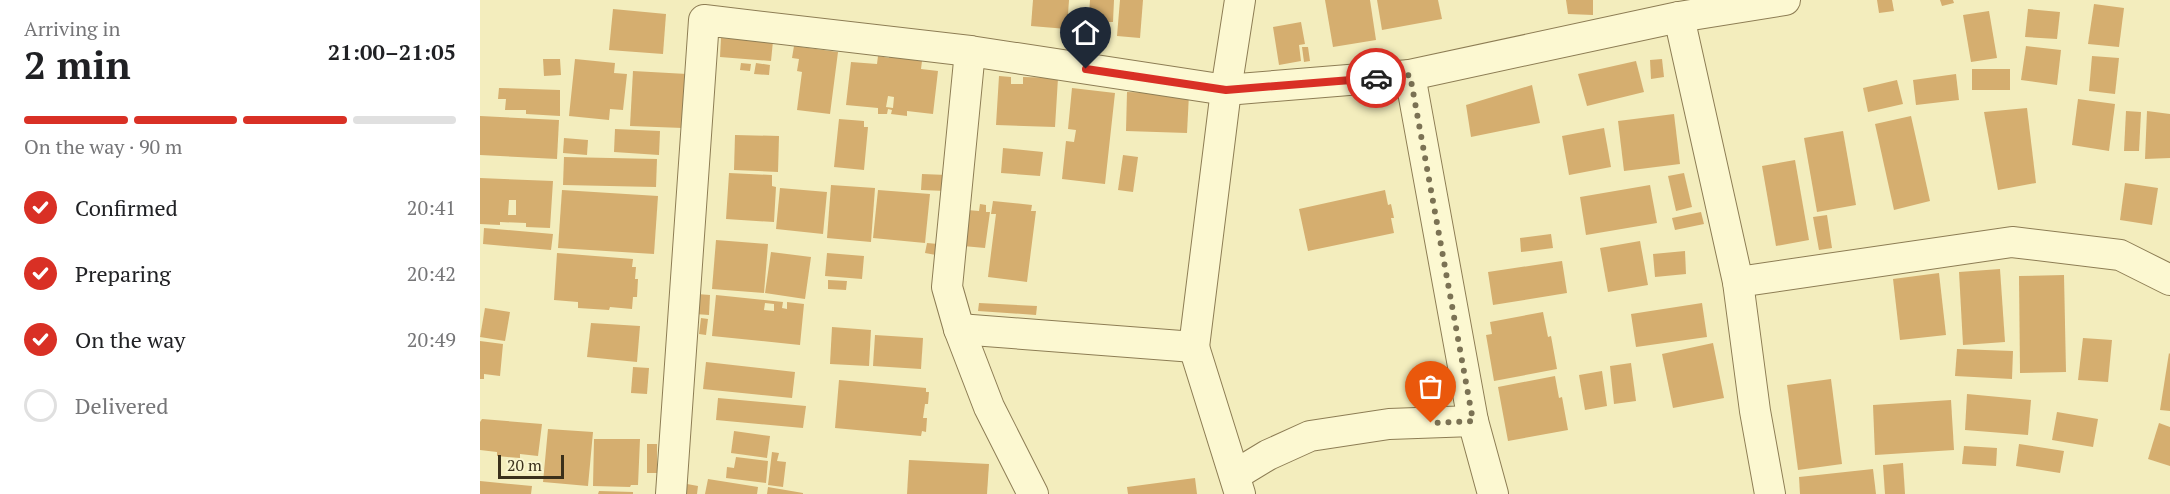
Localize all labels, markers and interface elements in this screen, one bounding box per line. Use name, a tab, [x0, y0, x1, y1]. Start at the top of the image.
pin	[1060, 7, 1111, 69]
text: Arriving in	[24, 15, 120, 42]
icon: home	[1069, 16, 1102, 49]
text: 21:00–21:05	[328, 37, 456, 66]
text: 2 min	[24, 38, 131, 90]
courier	[1346, 48, 1406, 108]
icon: car	[1360, 62, 1393, 95]
text: On the way · 90 m	[24, 133, 182, 160]
icon: check	[24, 191, 57, 224]
text: Confirmed	[75, 193, 178, 222]
text: 20:41	[407, 194, 456, 221]
icon: check	[24, 257, 57, 290]
text: Preparing	[75, 259, 171, 288]
text: 20:42	[407, 260, 456, 287]
icon: check	[24, 323, 57, 356]
text: On the way	[75, 325, 185, 354]
text: 20:49	[407, 326, 456, 353]
pin	[1405, 361, 1456, 423]
icon: bag	[1414, 370, 1447, 403]
text: Delivered	[75, 391, 168, 420]
scale bar	[498, 452, 564, 480]
text: 20 m	[507, 454, 542, 476]

